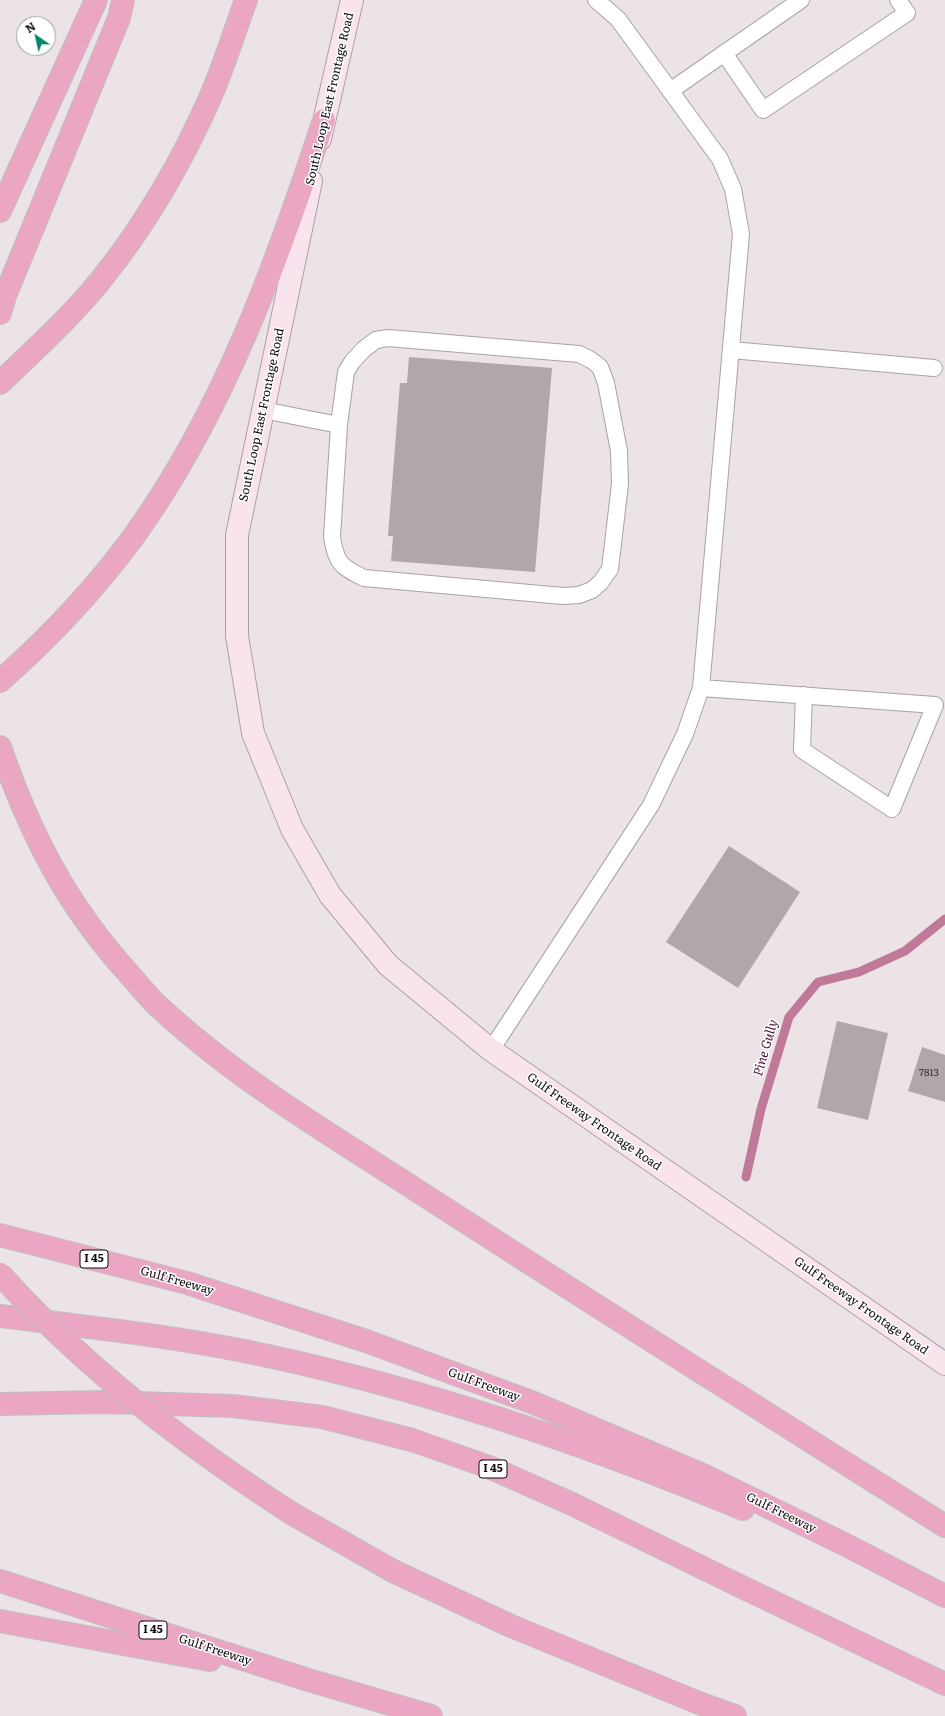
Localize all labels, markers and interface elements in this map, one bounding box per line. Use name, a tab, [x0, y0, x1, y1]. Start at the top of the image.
street label: South Loop East Frontage Road	[303, 11, 357, 187]
north arrow	[16, 16, 56, 56]
text: N	[22, 18, 38, 36]
street label: South Loop East Frontage Road	[237, 327, 287, 503]
water label: Pine Gully	[750, 1018, 782, 1078]
house number: 7813	[919, 1067, 939, 1079]
street label: Gulf Freeway Frontage Road	[524, 1070, 664, 1174]
road number: I 45	[80, 1250, 108, 1268]
street label: Gulf Freeway Frontage Road	[791, 1254, 931, 1358]
street label: Gulf Freeway	[139, 1264, 215, 1298]
street label: Gulf Freeway	[446, 1365, 522, 1405]
road number: I 45	[479, 1460, 507, 1478]
street label: Gulf Freeway	[744, 1490, 818, 1536]
road number: I 45	[139, 1621, 167, 1639]
street label: Gulf Freeway	[177, 1631, 253, 1669]

